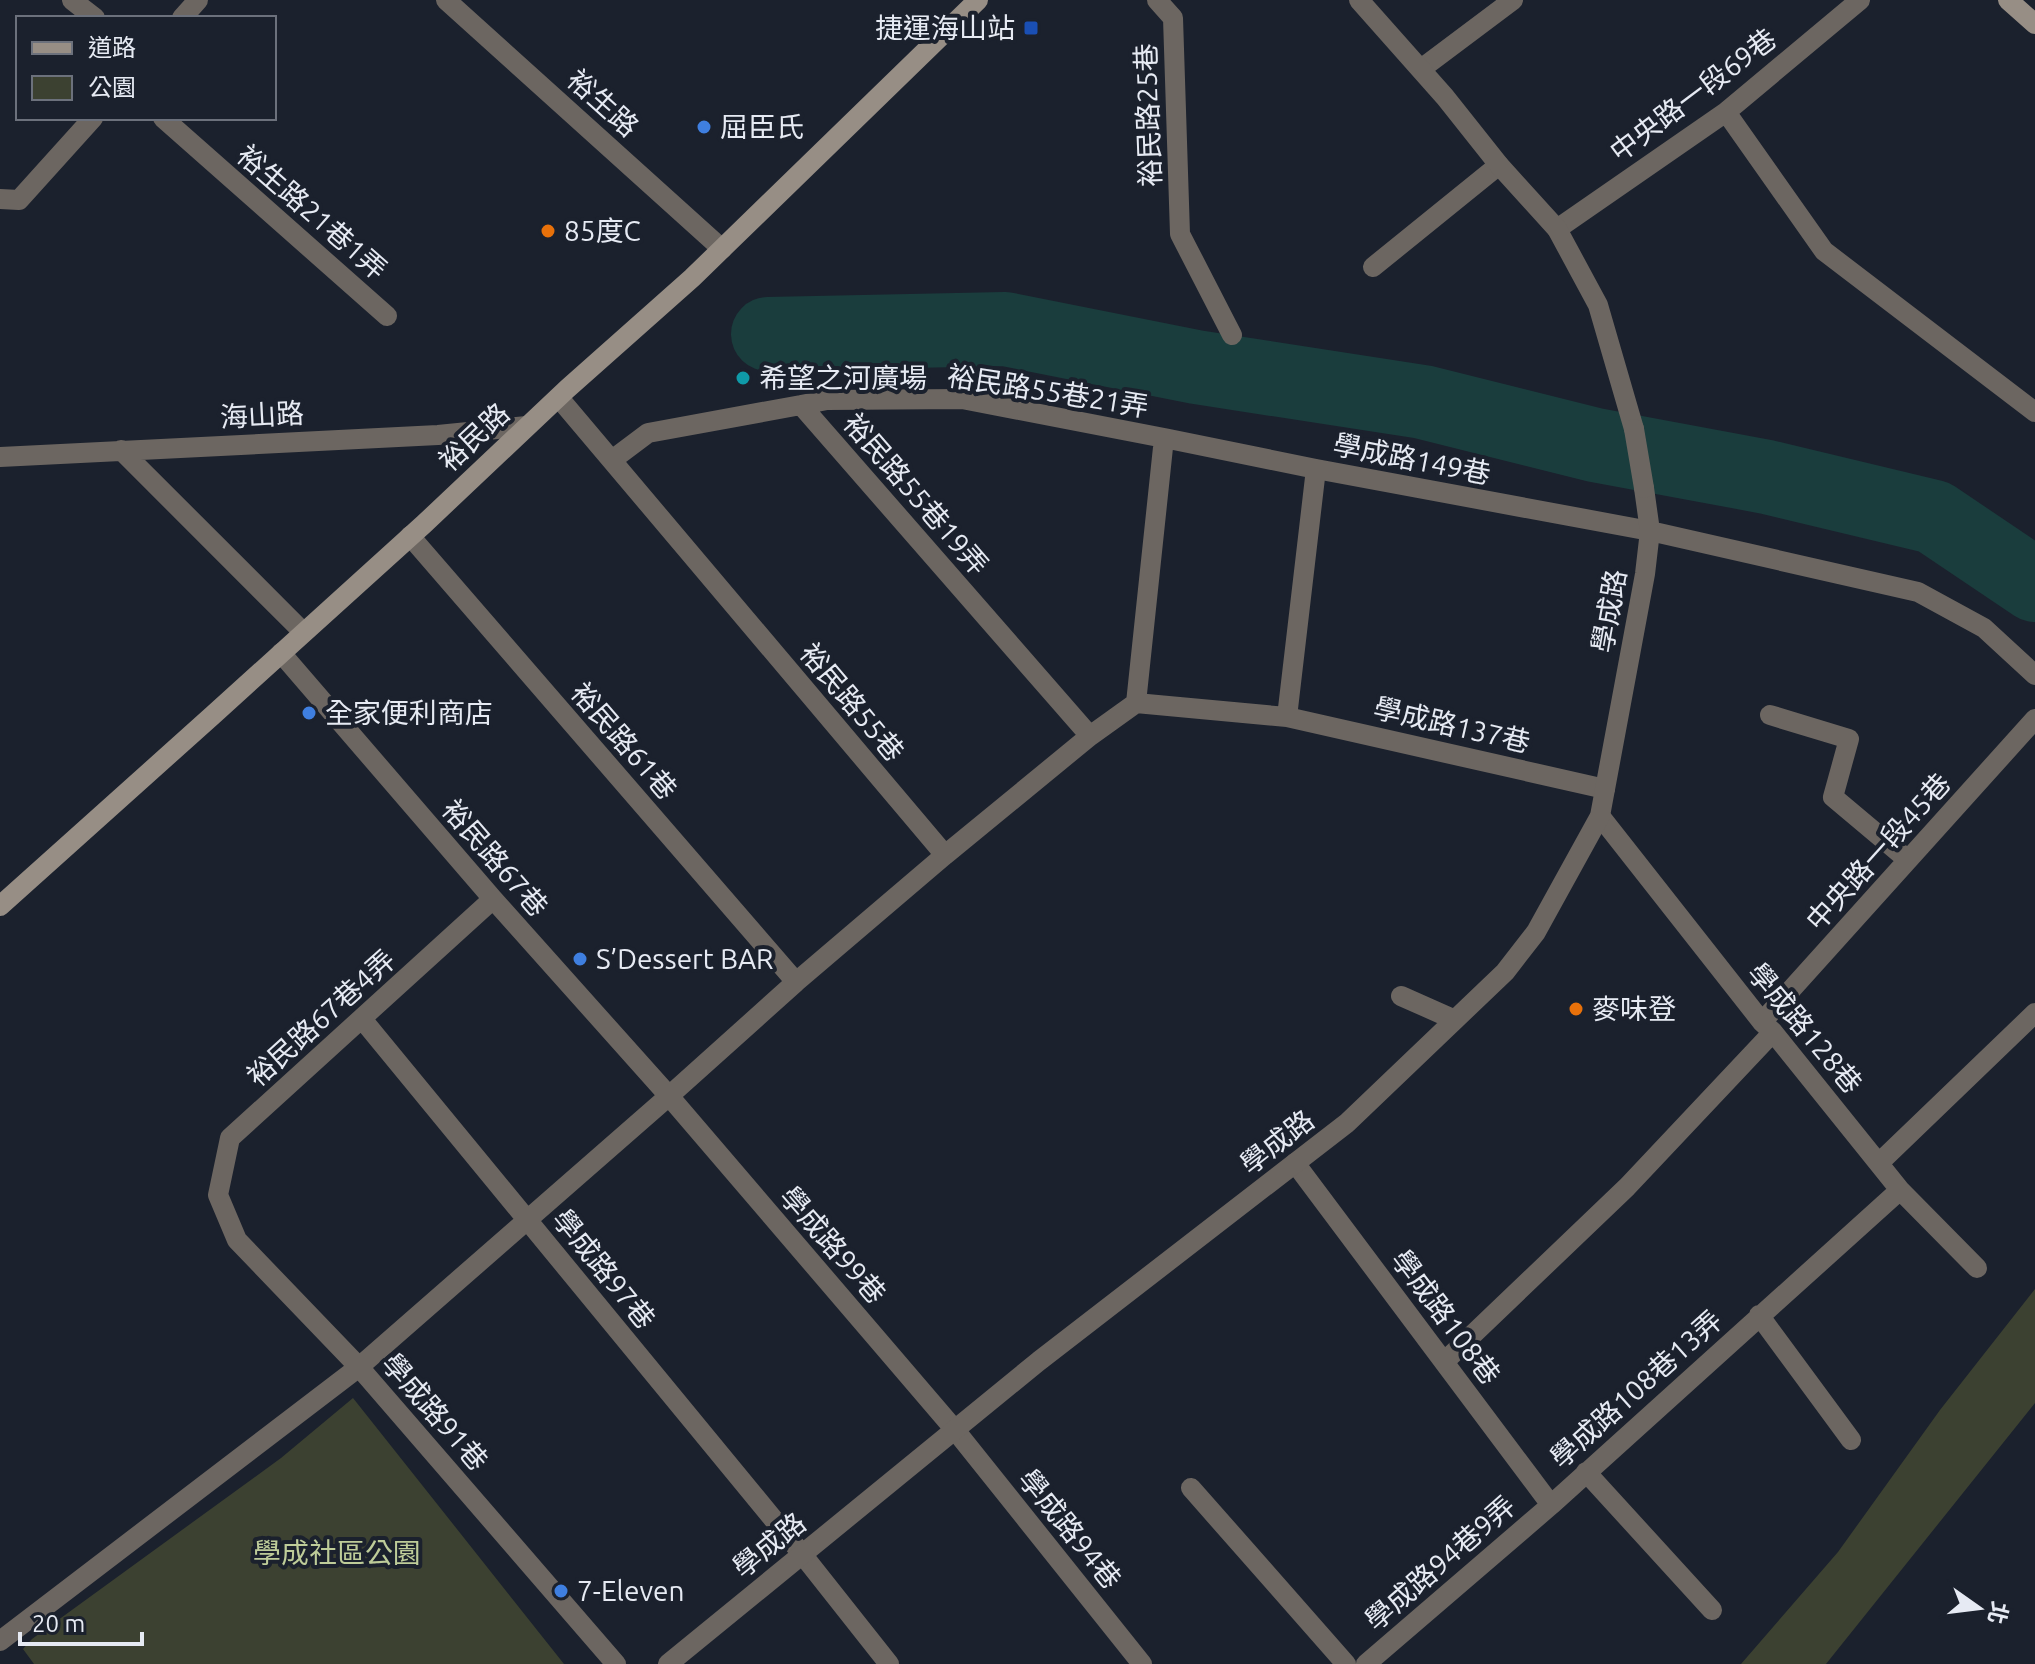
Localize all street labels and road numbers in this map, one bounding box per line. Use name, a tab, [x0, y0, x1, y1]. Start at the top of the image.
street label: 中央路一段69巷	[1604, 22, 1782, 167]
street label: 裕民路25巷	[1130, 43, 1165, 187]
street label: 裕生路	[562, 63, 645, 142]
street label: 裕生路21巷1弄	[231, 138, 393, 285]
street label: 裕民路55巷21弄	[945, 359, 1151, 422]
street label: 海山路	[219, 397, 305, 432]
street label: 裕民路	[432, 397, 515, 477]
street label: 裕民路55巷19弄	[838, 407, 995, 581]
street label: 學成路149巷	[1331, 428, 1493, 489]
street label: 學成路	[1586, 567, 1631, 655]
street label: 裕民路55巷	[794, 637, 910, 767]
street label: 裕民路61巷	[566, 676, 683, 805]
street label: 學成路137巷	[1371, 691, 1533, 758]
street label: 中央路一段45巷	[1799, 767, 1956, 936]
street label: 裕民路67巷	[437, 793, 554, 922]
street label: 裕民路67巷4弄	[241, 943, 401, 1092]
street label: 學成路128巷	[1742, 957, 1868, 1099]
street label: 學成路	[1234, 1104, 1319, 1180]
street label: 學成路99巷	[775, 1180, 892, 1309]
street label: 學成路97巷	[547, 1203, 662, 1334]
street label: 學成路108巷	[1386, 1244, 1507, 1390]
street label: 學成路108巷13弄	[1544, 1304, 1727, 1473]
street label: 學成路91巷	[377, 1347, 494, 1476]
street label: 學成路94巷	[1013, 1463, 1128, 1594]
street label: 學成路94巷9弄	[1359, 1489, 1521, 1636]
street label: 學成路	[726, 1506, 811, 1583]

